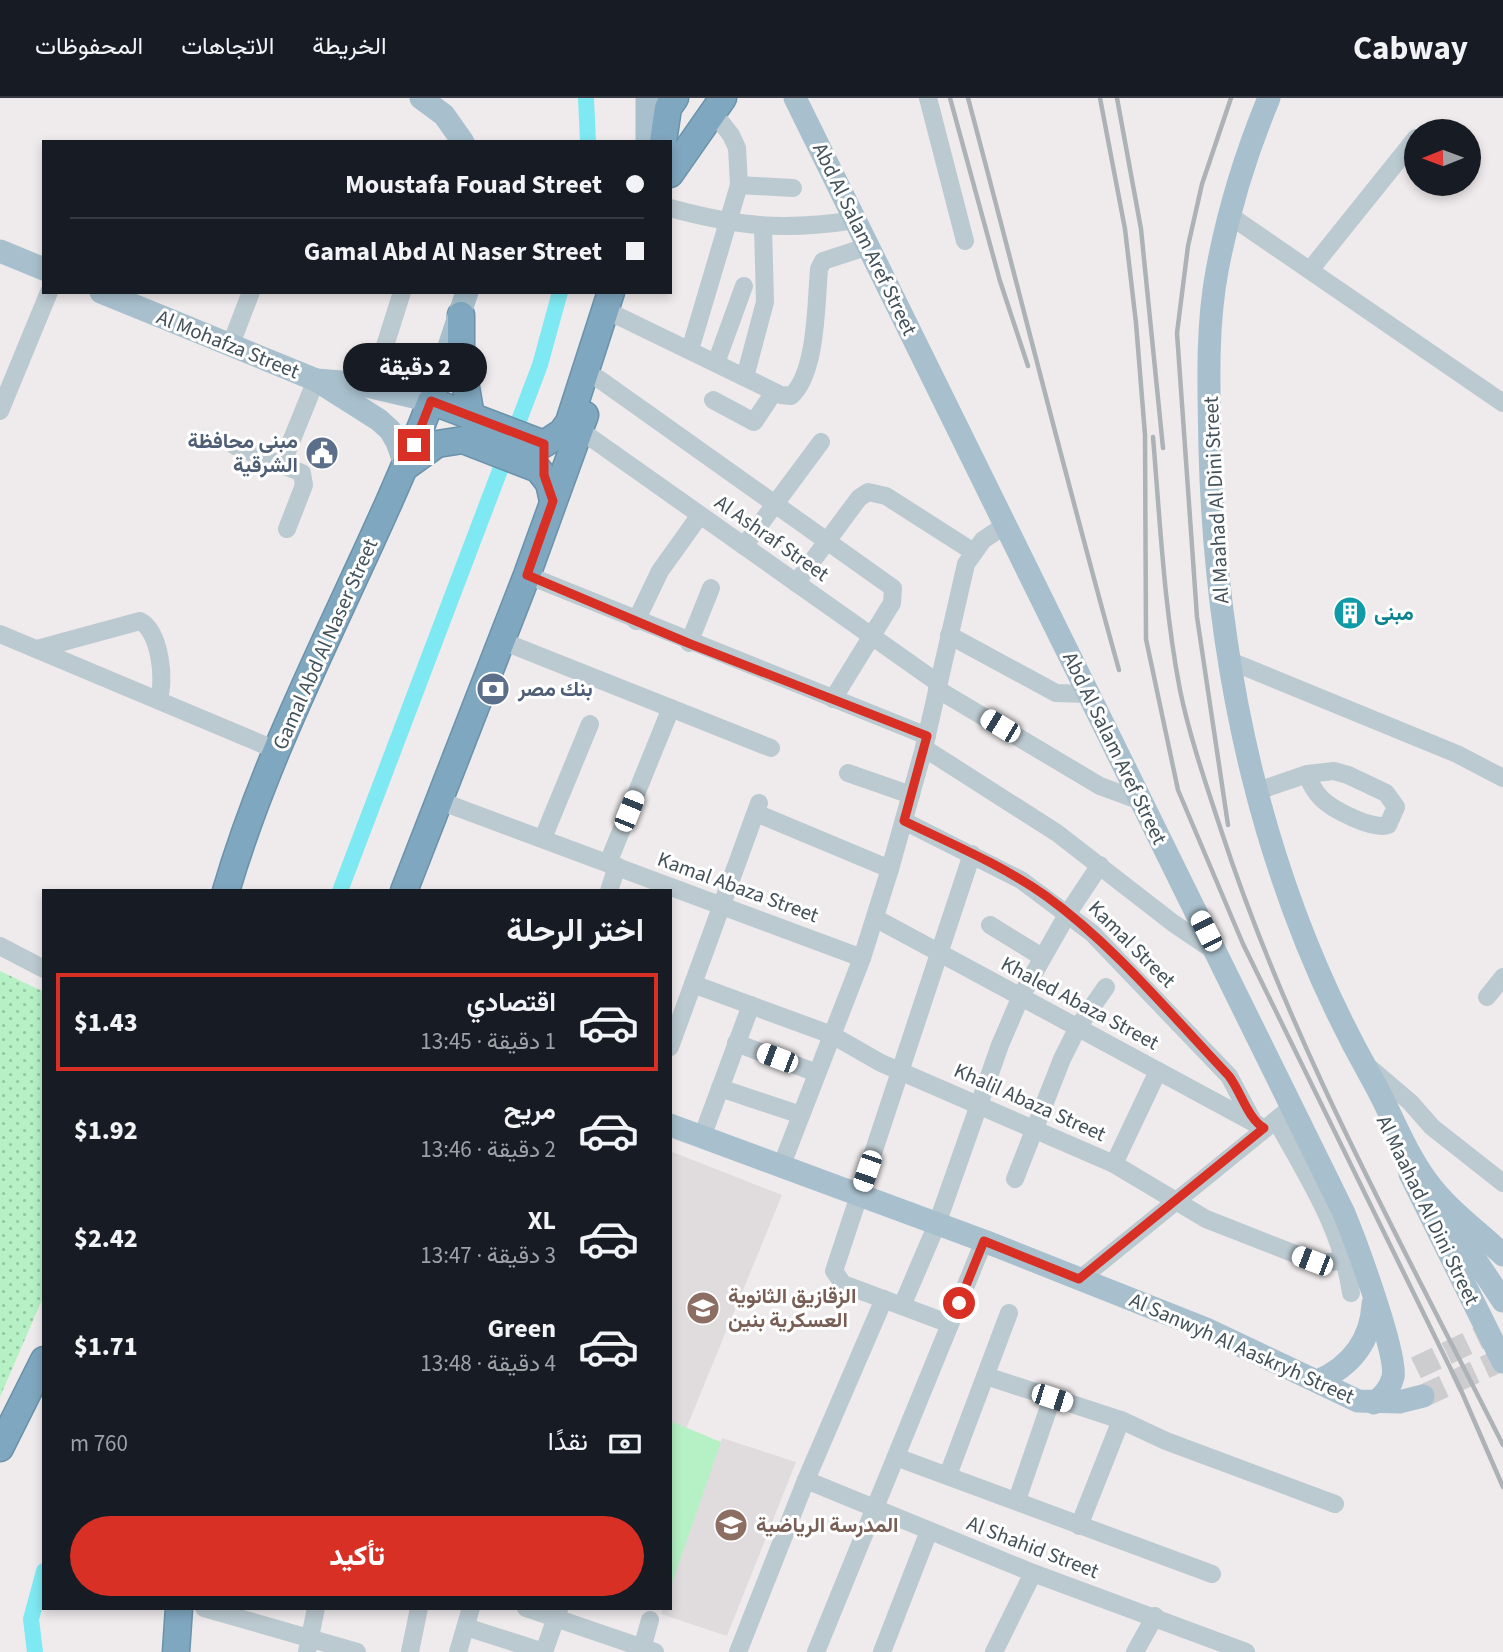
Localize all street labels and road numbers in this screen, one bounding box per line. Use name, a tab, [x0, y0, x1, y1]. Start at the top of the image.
street label: Abd Al Salam Aref Street	[805, 138, 925, 340]
street label: Al Mohafza Street	[152, 302, 304, 386]
street label: Al Maahad Al Dini Street	[1196, 395, 1236, 605]
street label: Al Ashraf Street	[709, 487, 835, 589]
street label: Gamal Abd Al Naser Street	[265, 534, 385, 754]
street label: Abd Al Salam Aref Street	[1055, 647, 1175, 849]
street label: Kamal Abaza Street	[653, 844, 823, 930]
street label: Kamal Street	[1081, 893, 1183, 995]
street label: Khaled Abaza Street	[996, 949, 1164, 1057]
street label: Khalil Abaza Street	[949, 1055, 1111, 1149]
street label: Al Maahad Al Dini Street	[1369, 1110, 1487, 1310]
street label: Al Sanwyh Al Aaskryh Street	[1125, 1285, 1359, 1411]
street label: Al Shahid Street	[963, 1508, 1103, 1586]

